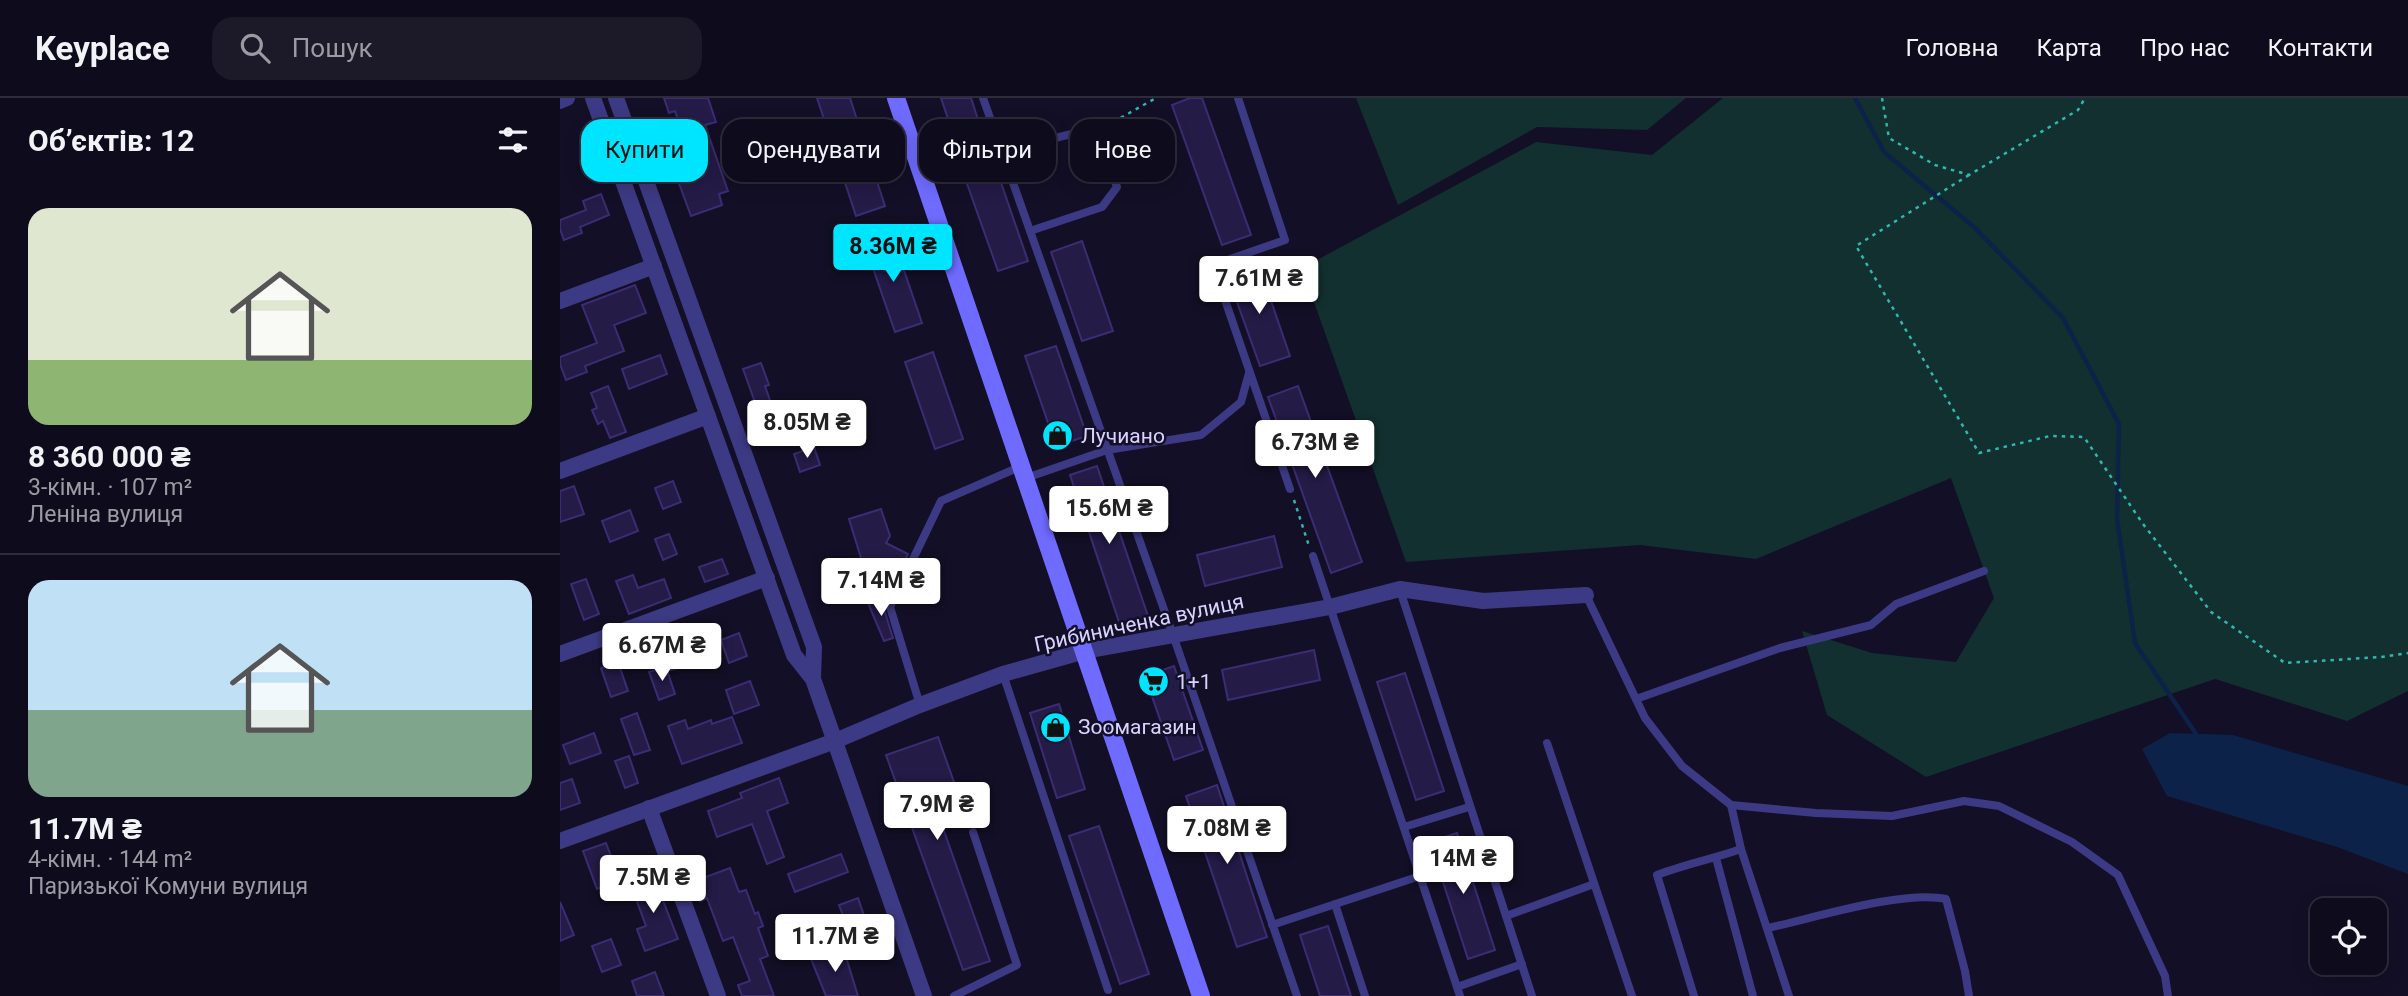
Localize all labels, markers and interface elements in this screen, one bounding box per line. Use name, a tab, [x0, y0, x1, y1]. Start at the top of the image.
search box	[212, 17, 702, 80]
text: Keyplace	[35, 29, 170, 68]
icon: search	[236, 29, 274, 67]
text: Пошук	[292, 33, 373, 63]
text: Головна	[1906, 34, 1998, 62]
text: Карта	[2036, 34, 2102, 62]
text: Про нас	[2140, 34, 2230, 62]
text: Контакти	[2268, 34, 2373, 62]
chip: Купити	[581, 119, 708, 182]
chip: Орендувати	[722, 119, 905, 182]
chip: Фільтри	[919, 119, 1056, 182]
chip: Нове	[1070, 119, 1175, 182]
icon: filters	[494, 121, 532, 159]
text: Об’єктів: 12	[28, 123, 194, 158]
pin: 8.36M ₴	[828, 225, 958, 284]
text: 8.36M ₴	[849, 233, 937, 260]
icon: home	[217, 253, 343, 379]
pin: 7.61M ₴	[1194, 256, 1324, 316]
text: 7.61M ₴	[1215, 265, 1303, 292]
pin: 8.05M ₴	[742, 400, 872, 460]
text: 8.05M ₴	[763, 409, 851, 436]
shop icon: Лучиано	[1041, 419, 1075, 453]
pin: 6.73M ₴	[1250, 420, 1380, 480]
place label: Лучиано	[1081, 424, 1165, 448]
text: 6.73M ₴	[1271, 429, 1359, 456]
text: 8 360 000 ₴	[28, 439, 191, 474]
text: 3-кімн. · 107 m²	[28, 474, 192, 501]
pin: 15.6M ₴	[1044, 486, 1174, 546]
text: 15.6M ₴	[1065, 495, 1153, 522]
text: Леніна вулиця	[28, 501, 183, 528]
pin: 7.14M ₴	[816, 559, 946, 618]
text: 7.14M ₴	[837, 567, 925, 594]
street label: Грибиниченка вулиця	[1032, 589, 1246, 657]
pin: 6.67M ₴	[597, 624, 727, 683]
icon: home	[217, 625, 343, 751]
text: 6.67M ₴	[618, 632, 706, 659]
supermarket icon: 1+1	[1136, 665, 1170, 699]
place label: 1+1	[1176, 670, 1212, 694]
shop icon: Зоомагазин	[1038, 710, 1072, 744]
place label: Зоомагазин	[1078, 715, 1197, 739]
pin: 7.9M ₴	[880, 782, 994, 842]
text: 7.9M ₴	[900, 791, 974, 818]
pin: 7.08M ₴	[1162, 806, 1292, 866]
text: 11.7M ₴	[28, 811, 142, 846]
text: 7.08M ₴	[1183, 815, 1271, 842]
pin: 14M ₴	[1414, 836, 1512, 896]
text: 14M ₴	[1429, 845, 1497, 872]
text: 4-кімн. · 144 m²	[28, 846, 192, 873]
pin: 7.5M ₴	[596, 856, 710, 915]
text: 7.5M ₴	[616, 864, 690, 891]
text: Паризької Комуни вулиця	[28, 873, 308, 900]
map controls	[2310, 898, 2387, 975]
button: locate	[2310, 898, 2387, 975]
pin: 11.7M ₴	[770, 914, 900, 974]
text: 11.7M ₴	[791, 923, 879, 950]

